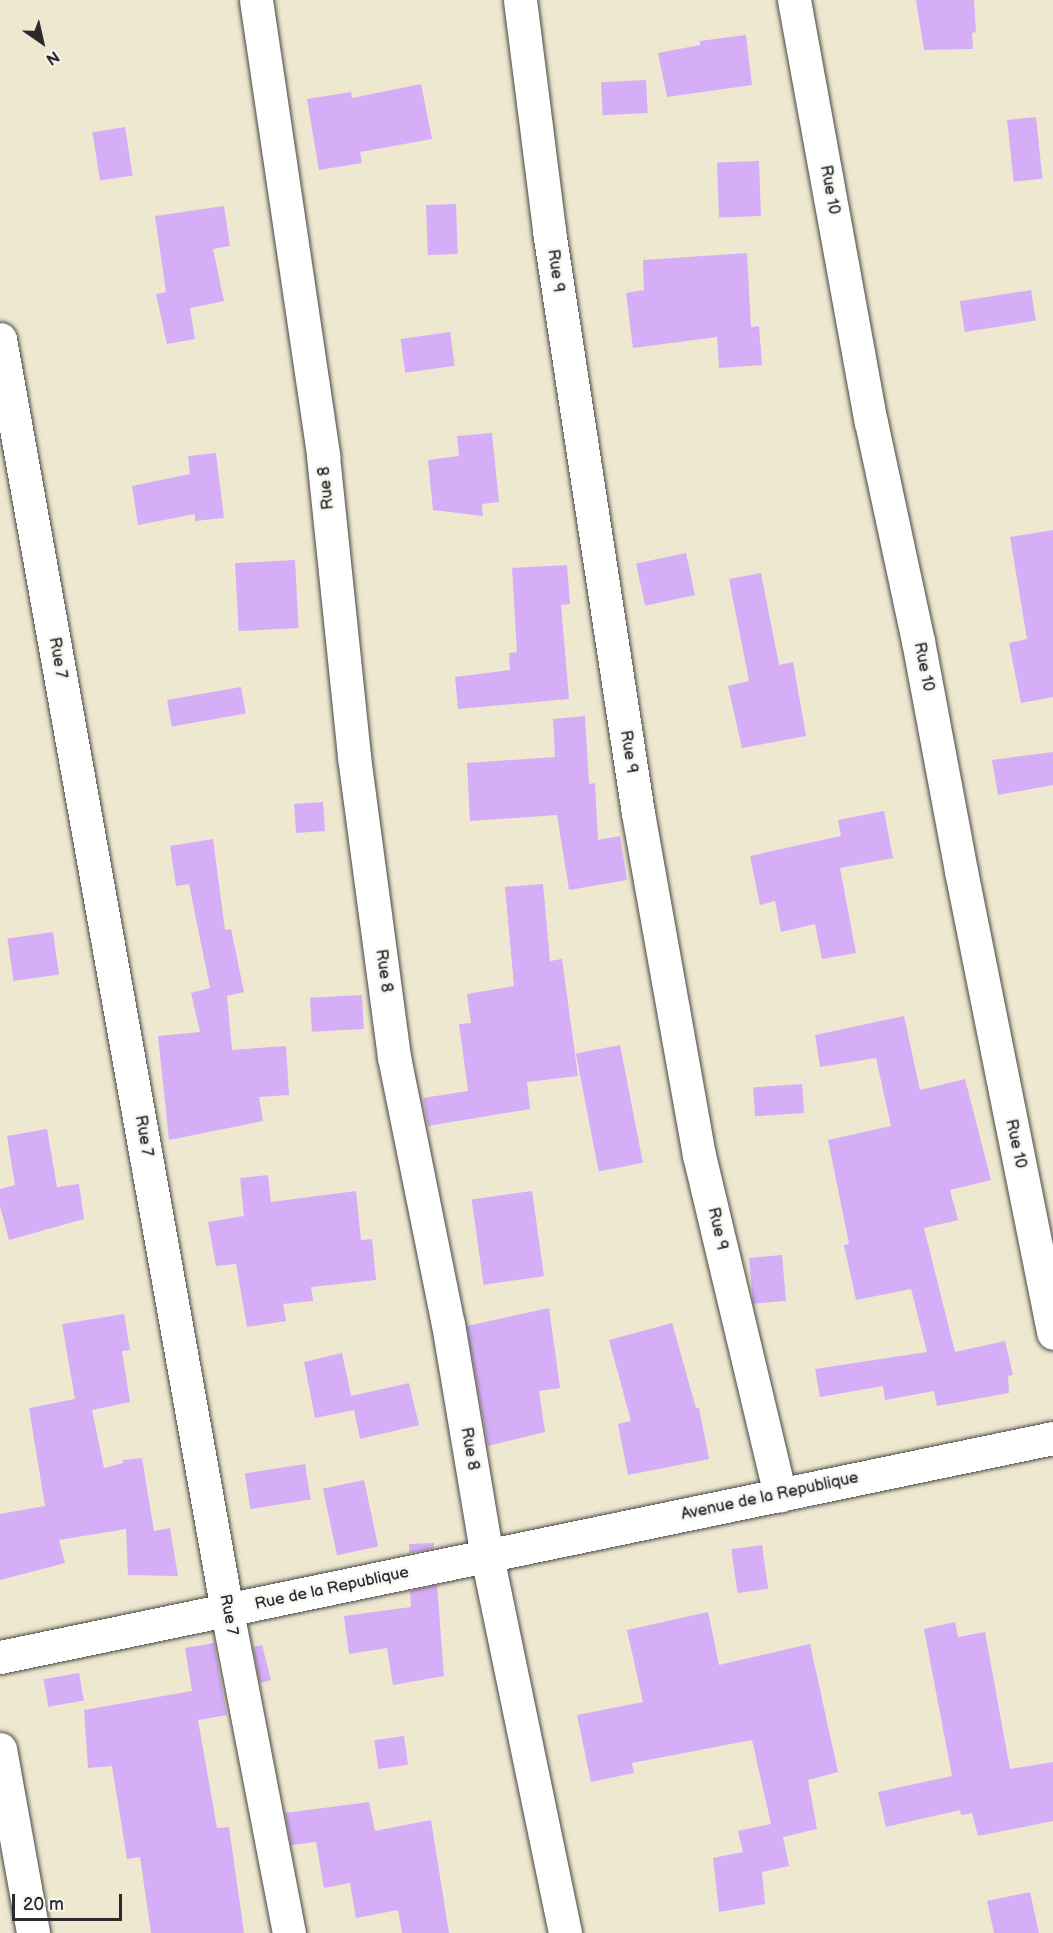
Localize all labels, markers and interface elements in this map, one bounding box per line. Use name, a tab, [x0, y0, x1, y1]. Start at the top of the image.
north arrow	[12, 12, 72, 72]
text: N	[42, 46, 63, 69]
street label: Rue 10	[815, 164, 843, 216]
street label: Rue 9	[542, 248, 568, 294]
street label: Rue 8	[315, 465, 339, 511]
street label: Rue 7	[44, 636, 70, 680]
street label: Rue 10	[909, 641, 937, 693]
street label: Rue 9	[615, 729, 641, 775]
street label: Rue 8	[370, 948, 396, 994]
street label: Rue 7	[130, 1114, 156, 1158]
street label: Rue 10	[1000, 1118, 1030, 1170]
street label: Rue 9	[703, 1206, 731, 1252]
street label: Rue 8	[456, 1426, 482, 1472]
street label: Avenue de la Republique	[680, 1469, 860, 1525]
street label: Rue de la Republique	[253, 1563, 411, 1615]
street label: Rue 7	[215, 1593, 241, 1637]
scale bar	[15, 1882, 124, 1920]
text: 20 m	[23, 1894, 64, 1915]

